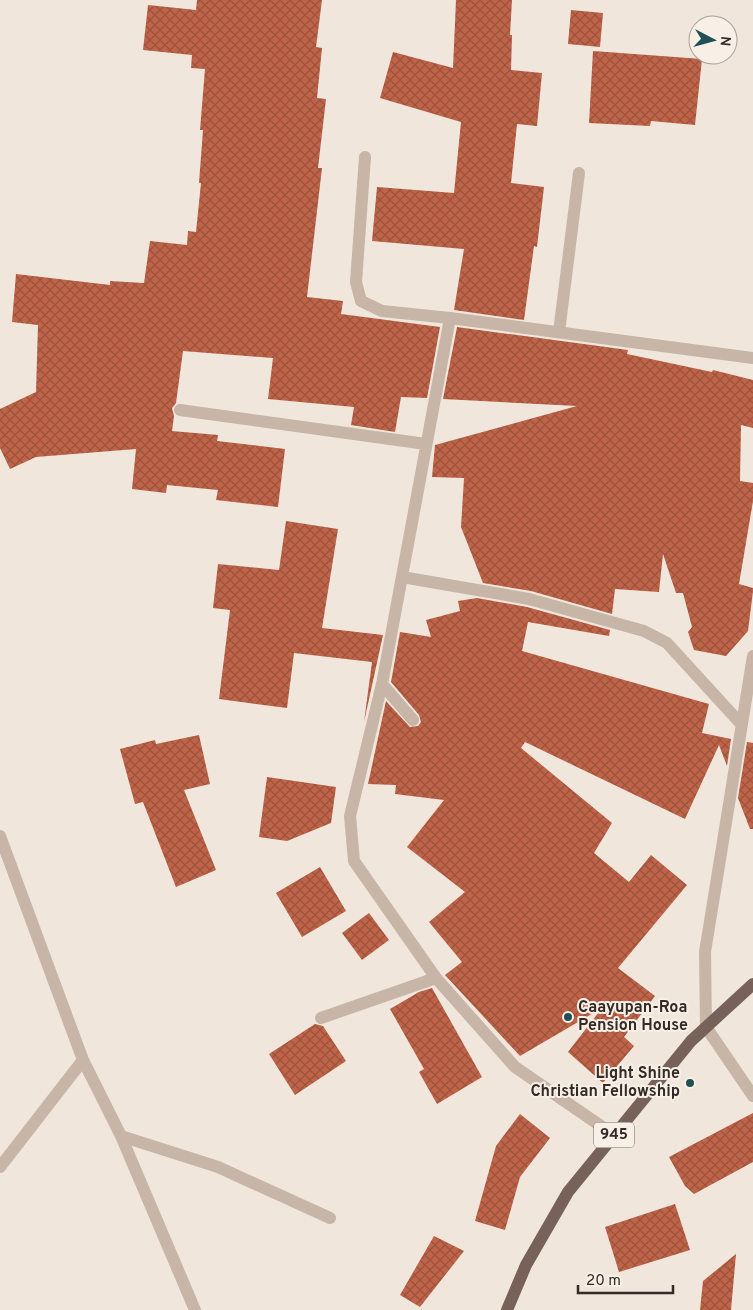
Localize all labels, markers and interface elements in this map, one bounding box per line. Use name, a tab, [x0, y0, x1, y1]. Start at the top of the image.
north arrow	[688, 15, 738, 65]
text: N	[715, 35, 733, 47]
place label: Caayupan-Roa Pension House	[578, 998, 688, 1036]
marker: Caayupan-Roa Pension House	[562, 1011, 574, 1023]
place label: Light Shine Christian Fellowship	[530, 1064, 680, 1102]
marker: Light Shine Christian Fellowship	[684, 1077, 696, 1089]
road number: 945	[594, 1122, 634, 1148]
scale bar	[578, 1262, 673, 1294]
text: 20 m	[586, 1272, 621, 1291]

